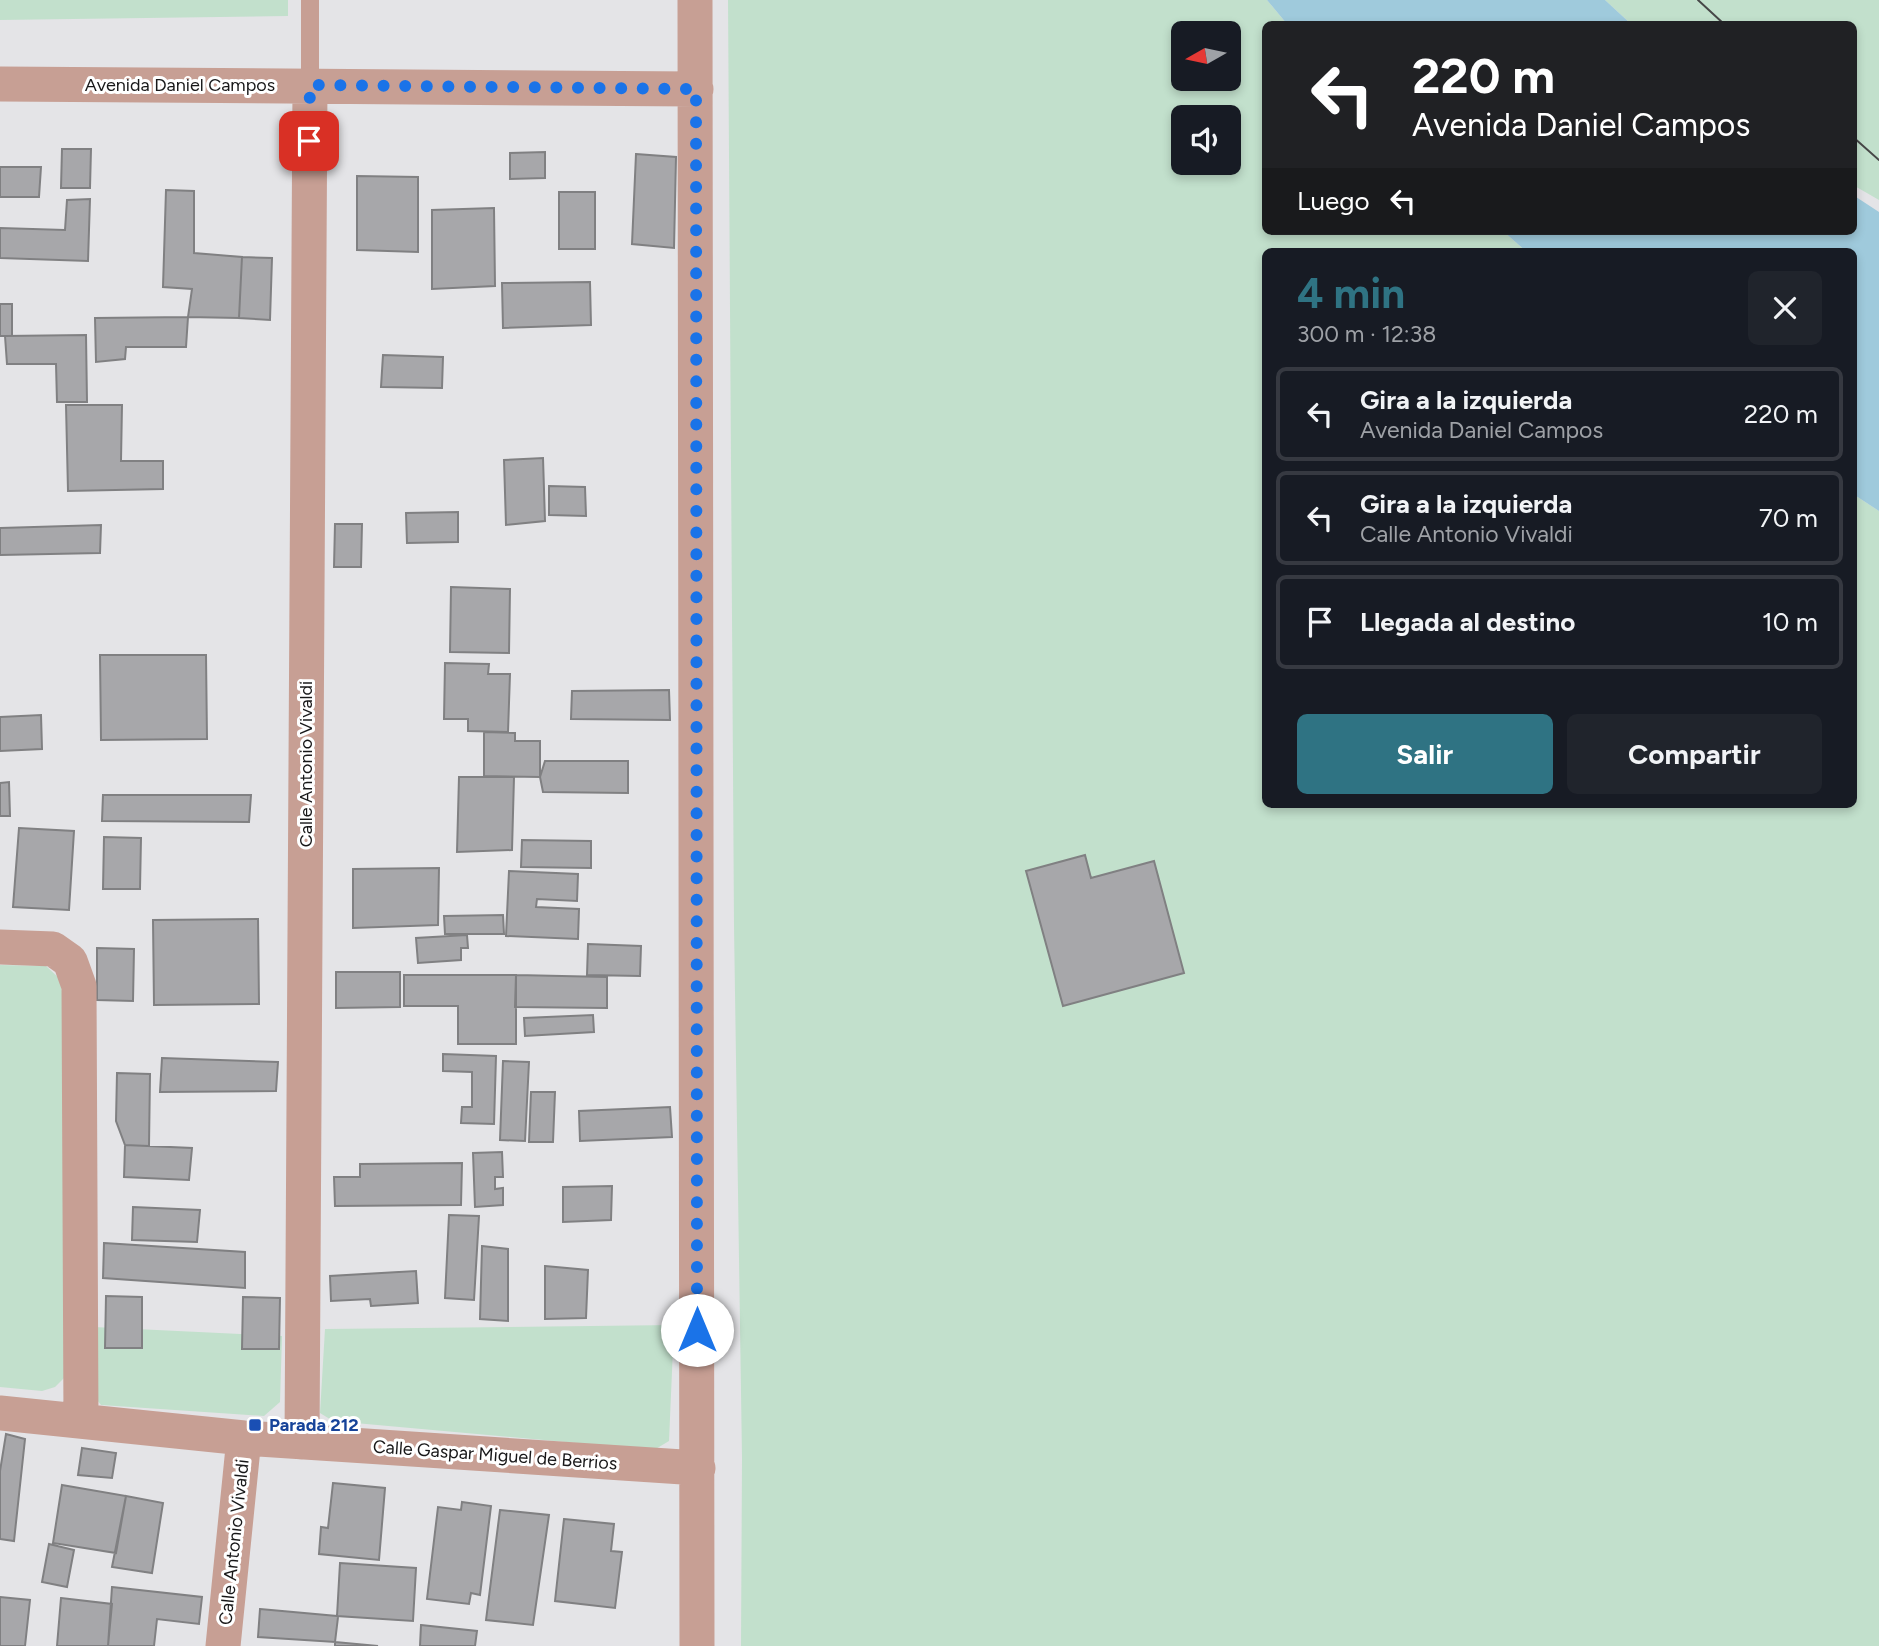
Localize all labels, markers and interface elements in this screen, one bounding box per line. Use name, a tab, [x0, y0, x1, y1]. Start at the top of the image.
north arrow	[1171, 21, 1241, 91]
map controls	[1171, 21, 1241, 175]
text: 220 m	[1412, 46, 1555, 105]
icon: left	[1297, 49, 1388, 140]
street label: Avenida Daniel Campos	[85, 74, 275, 96]
button: sound	[1171, 105, 1241, 175]
text: Avenida Daniel Campos	[1412, 106, 1750, 144]
pin	[279, 111, 339, 171]
icon: arrive	[290, 122, 328, 160]
icon: left	[1384, 182, 1422, 220]
text: Luego	[1297, 185, 1370, 217]
text: 4 min	[1297, 268, 1405, 319]
button: close	[1748, 271, 1822, 345]
text: 300 m · 12:38	[1297, 320, 1436, 348]
text: Gira a la izquierda	[1360, 384, 1572, 416]
icon: left	[1301, 395, 1339, 433]
text: 220 m	[1744, 398, 1818, 430]
text: Avenida Daniel Campos	[1360, 416, 1603, 444]
text: Gira a la izquierda	[1360, 488, 1572, 520]
icon: left	[1301, 499, 1339, 537]
text: 70 m	[1759, 502, 1818, 534]
text: Calle Antonio Vivaldi	[1360, 520, 1573, 548]
icon: arrive	[1301, 603, 1339, 641]
text: Llegada al destino	[1360, 606, 1575, 638]
text: 10 m	[1762, 606, 1818, 638]
street label: Calle Antonio Vivaldi	[295, 681, 317, 847]
button: Salir	[1297, 714, 1553, 794]
button: Compartir	[1567, 714, 1822, 794]
position arrow	[660, 1293, 734, 1367]
place label: Parada 212	[269, 1414, 359, 1436]
marker: Parada 212	[247, 1417, 263, 1433]
street label: Calle Gaspar Miguel de Berrios	[372, 1435, 618, 1475]
street label: Calle Antonio Vivaldi	[214, 1458, 254, 1626]

